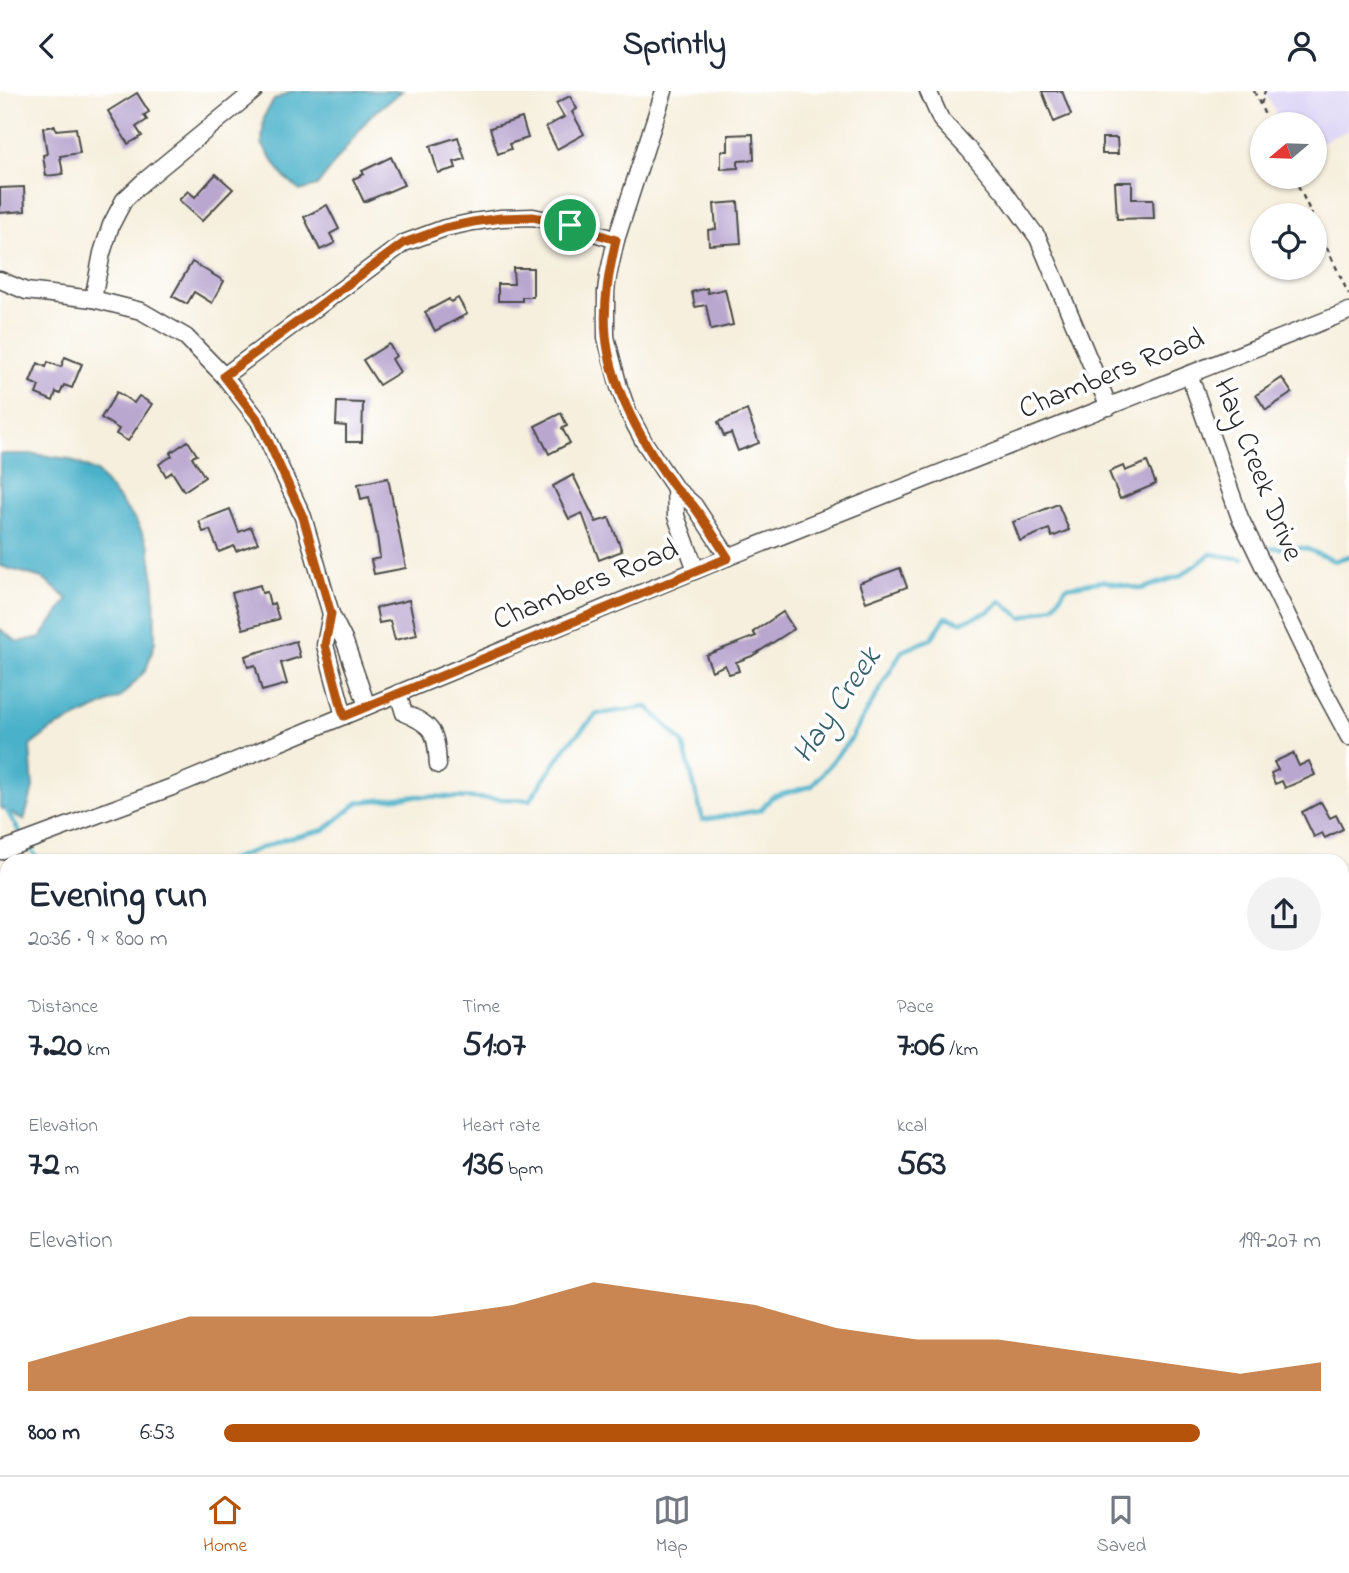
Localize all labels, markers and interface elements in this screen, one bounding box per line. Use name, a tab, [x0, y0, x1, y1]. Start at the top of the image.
text: Sprintly	[623, 22, 726, 69]
icon: back	[28, 27, 66, 65]
icon: person	[1283, 27, 1321, 65]
north arrow	[1250, 112, 1326, 189]
map controls	[1250, 112, 1327, 280]
pin	[540, 195, 600, 255]
button: locate	[1250, 203, 1327, 280]
icon: arrive	[551, 206, 589, 244]
street label: Chambers Road	[1013, 318, 1212, 432]
street label: Hay Creek Drive	[1200, 372, 1314, 569]
street label: Chambers Road	[487, 529, 686, 643]
water label: Hay Creek	[782, 637, 895, 774]
text: Evening run	[28, 869, 207, 925]
button: share	[1247, 877, 1321, 951]
text: 20:36 · 9 × 800 m	[28, 923, 168, 956]
text: Distance	[28, 994, 98, 1021]
text: Time	[462, 994, 500, 1021]
text: Pace	[897, 994, 934, 1021]
text: 7.20	[28, 1021, 82, 1072]
text: 51:07	[462, 1021, 526, 1072]
text: 7:06	[897, 1021, 945, 1072]
text: km	[82, 1037, 110, 1064]
text: /km	[945, 1037, 978, 1064]
text: Elevation	[28, 1113, 98, 1140]
text: Heart rate	[462, 1113, 540, 1140]
text: kcal	[897, 1113, 927, 1140]
text: 72	[28, 1140, 60, 1191]
text: 136	[462, 1140, 503, 1191]
text: 563	[897, 1140, 947, 1191]
text: m	[60, 1156, 79, 1183]
text: bpm	[503, 1156, 543, 1183]
text: Elevation	[28, 1225, 113, 1258]
text: 199–207 m	[1239, 1225, 1321, 1258]
text: 800 m	[28, 1417, 80, 1450]
text: 6:53	[140, 1417, 175, 1450]
tab: Home	[203, 1491, 247, 1560]
tab: Map	[653, 1491, 691, 1560]
tab: Saved	[1097, 1491, 1146, 1560]

